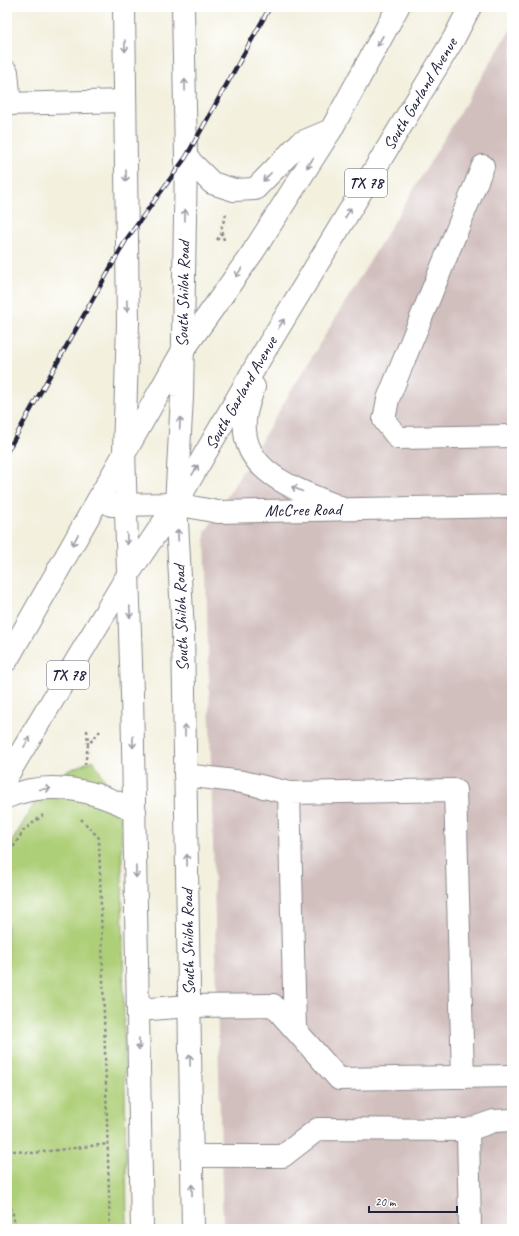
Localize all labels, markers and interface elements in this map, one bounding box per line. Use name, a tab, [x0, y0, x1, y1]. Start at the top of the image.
street label: South Garland Avenue	[378, 33, 463, 154]
one-way arrow	[375, 35, 383, 47]
one-way arrow	[121, 39, 129, 52]
one-way arrow	[181, 79, 188, 92]
one-way arrow	[305, 157, 313, 169]
one-way arrow	[122, 169, 130, 182]
road number: TX 78	[345, 169, 387, 197]
one-way arrow	[262, 172, 272, 182]
one-way arrow	[345, 207, 353, 219]
one-way arrow	[181, 209, 188, 222]
street label: South Shiloh Road	[172, 238, 194, 347]
one-way arrow	[235, 266, 243, 277]
one-way arrow	[124, 299, 131, 312]
one-way arrow	[277, 319, 285, 330]
street label: South Garland Avenue	[200, 331, 283, 453]
one-way arrow	[177, 417, 184, 430]
one-way arrow	[192, 464, 200, 476]
one-way arrow	[291, 485, 303, 492]
street label: McCree Road	[265, 499, 344, 521]
one-way arrow	[174, 529, 181, 542]
one-way arrow	[123, 532, 131, 545]
one-way arrow	[71, 533, 79, 545]
street label: South Shiloh Road	[169, 562, 193, 671]
one-way arrow	[126, 605, 134, 618]
road number: TX 78	[47, 661, 89, 689]
one-way arrow	[181, 724, 188, 737]
one-way arrow	[129, 735, 137, 748]
one-way arrow	[24, 736, 32, 748]
one-way arrow	[38, 785, 51, 793]
one-way arrow	[183, 854, 191, 867]
one-way arrow	[132, 865, 140, 878]
street label: South Shiloh Road	[177, 886, 199, 995]
one-way arrow	[135, 1037, 143, 1050]
one-way arrow	[186, 1054, 194, 1067]
one-way arrow	[188, 1184, 196, 1197]
scale bar	[369, 1188, 457, 1214]
text: 20 m	[375, 1194, 397, 1210]

